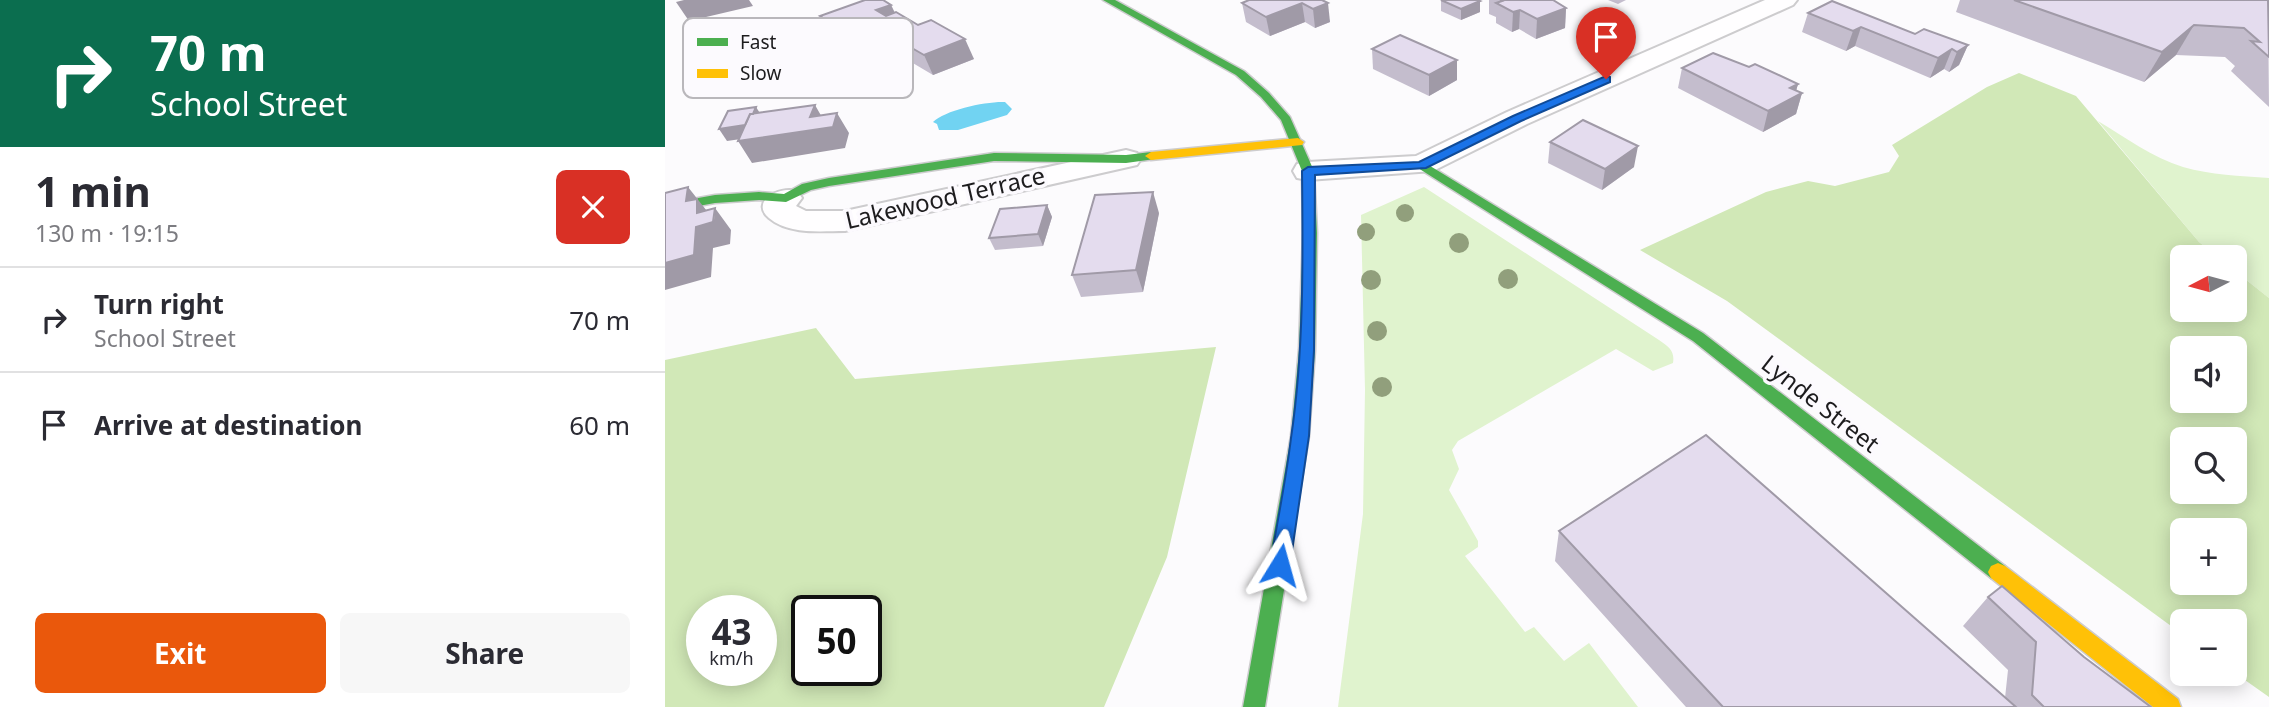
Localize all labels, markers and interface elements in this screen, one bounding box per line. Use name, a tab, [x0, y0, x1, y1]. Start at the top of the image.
pin	[1576, 7, 1636, 79]
legend	[683, 18, 913, 98]
icon: arrive	[1587, 18, 1625, 56]
text: 70 m	[150, 19, 267, 85]
icon: right	[35, 28, 126, 119]
text: Fast	[740, 29, 777, 55]
text: Slow	[740, 60, 781, 86]
text: School Street	[150, 82, 347, 125]
street label: Lakewood Terrace	[842, 158, 1048, 236]
text: 1 min	[35, 162, 151, 219]
button: close	[556, 170, 630, 244]
text: 130 m · 19:15	[35, 217, 179, 249]
north arrow	[2170, 245, 2247, 322]
map controls	[2170, 245, 2247, 686]
text: Turn right	[94, 286, 224, 322]
icon: right	[35, 301, 73, 339]
text: 70 m	[569, 302, 630, 338]
text: School Street	[94, 322, 236, 354]
button: sound	[2170, 336, 2247, 413]
street label: Lynde Street	[1755, 347, 1887, 460]
icon: arrive	[35, 406, 73, 444]
text: Arrive at destination	[94, 407, 363, 443]
text: 60 m	[569, 407, 630, 443]
button: search	[2170, 427, 2247, 504]
button: +	[2170, 518, 2247, 595]
position arrow	[1243, 528, 1317, 602]
speed limit sign: 50	[791, 595, 882, 686]
text: 43	[711, 608, 752, 655]
button: −	[2170, 609, 2247, 686]
button: Exit	[35, 613, 326, 693]
button: Share	[340, 613, 630, 693]
text: km/h	[709, 646, 754, 670]

